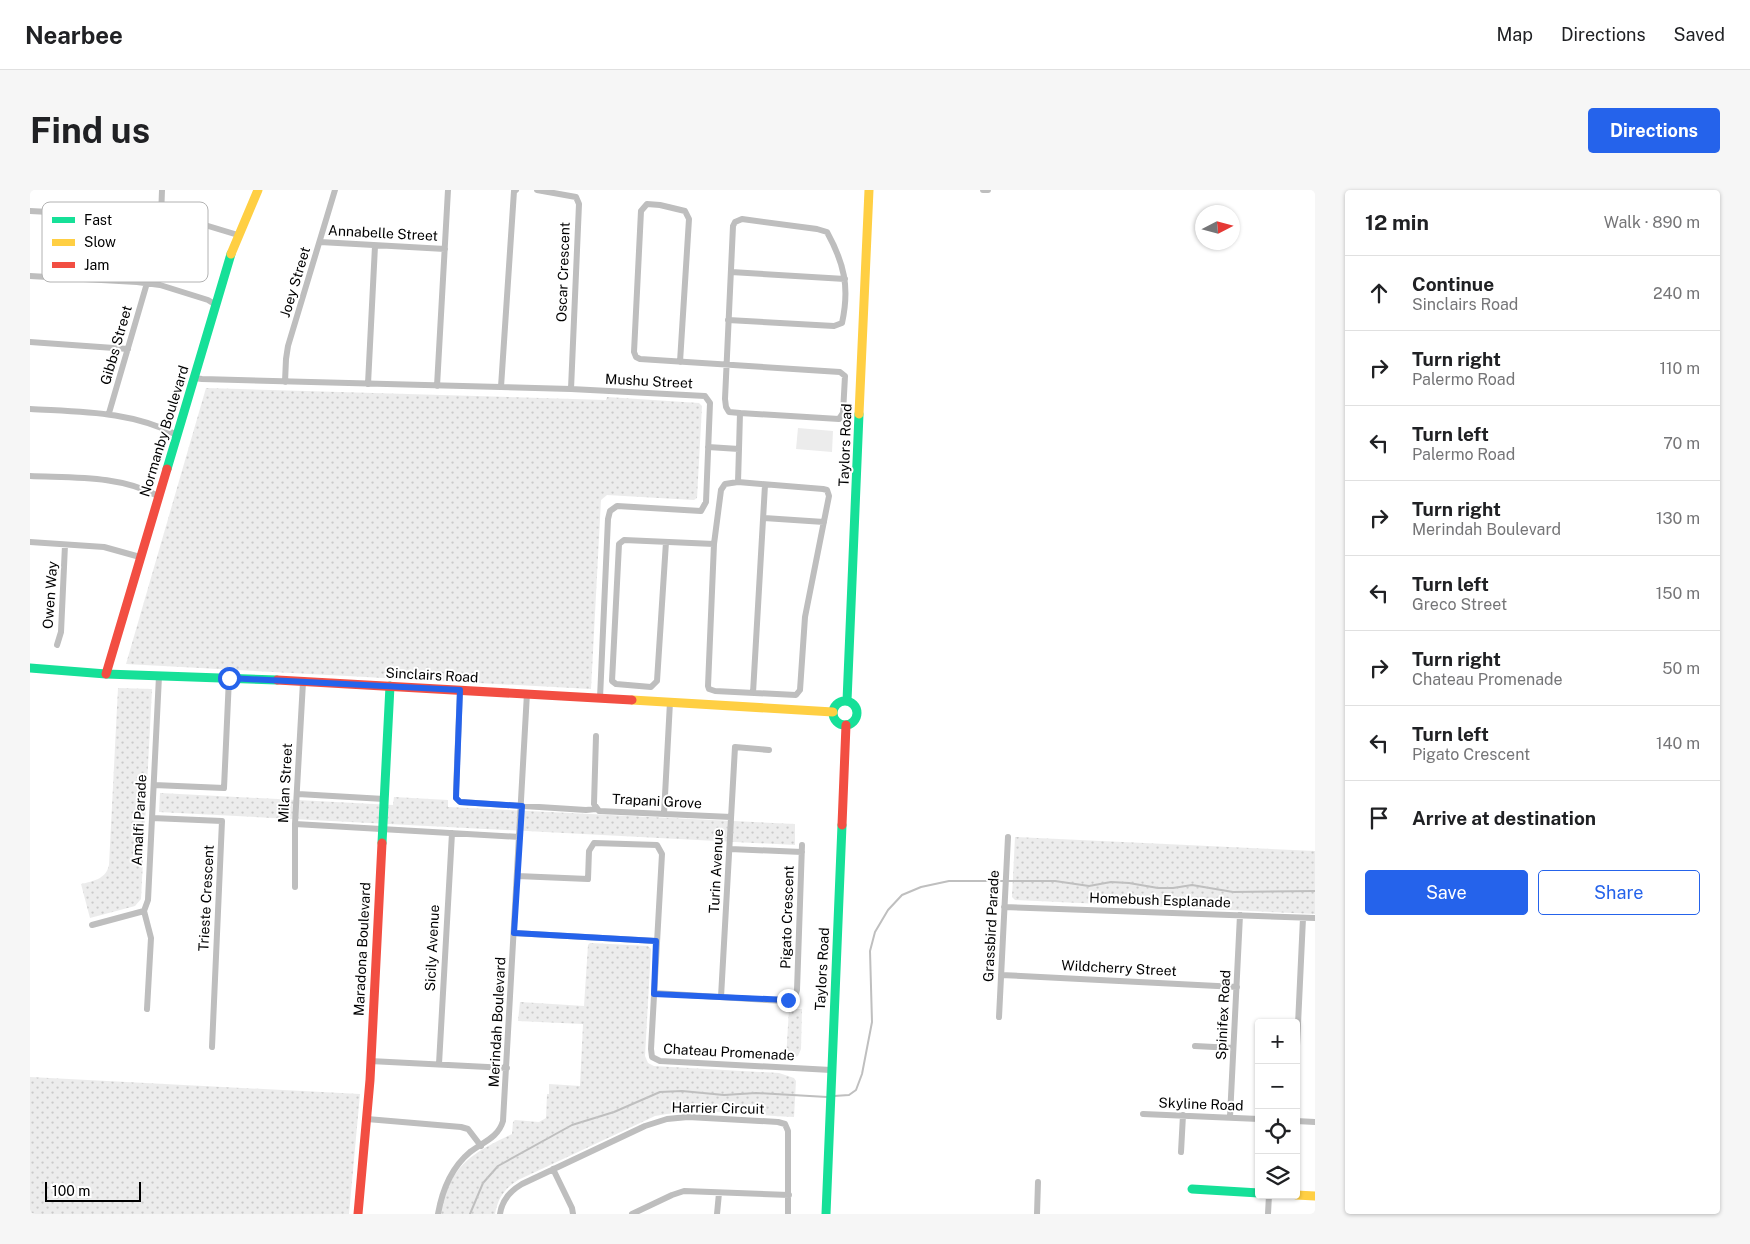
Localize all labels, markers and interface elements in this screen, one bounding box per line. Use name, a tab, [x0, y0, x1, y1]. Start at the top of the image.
text: Nearbee	[25, 21, 123, 49]
text: Map	[1496, 24, 1533, 45]
text: Directions	[1561, 24, 1646, 45]
text: Saved	[1674, 24, 1725, 45]
button: Directions	[1588, 108, 1720, 153]
text: Find us	[30, 110, 150, 151]
legend	[42, 202, 208, 282]
north arrow	[1195, 205, 1240, 250]
text: 12 min	[1365, 210, 1429, 235]
text: Fast	[84, 212, 112, 228]
text: Walk · 890 m	[1604, 213, 1700, 232]
street label: Annabelle Street	[328, 222, 438, 244]
street label: Oscar Crescent	[553, 222, 573, 322]
text: Slow	[84, 234, 116, 250]
street label: Joey Street	[277, 245, 313, 319]
text: Jam	[84, 257, 109, 273]
text: Continue	[1412, 273, 1494, 295]
icon: ahead	[1365, 279, 1393, 307]
text: 240 m	[1653, 284, 1700, 303]
text: Sinclairs Road	[1412, 295, 1518, 314]
street label: Gibbs Street	[97, 303, 135, 387]
text: Turn right	[1412, 348, 1501, 370]
icon: right	[1365, 354, 1393, 382]
text: 110 m	[1659, 359, 1700, 378]
street label: Normanby Boulevard	[136, 363, 192, 499]
text: Palermo Road	[1412, 370, 1515, 389]
street label: Mushu Street	[605, 371, 693, 391]
street label: Taylors Road	[836, 403, 854, 487]
text: Turn left	[1412, 423, 1489, 445]
icon: left	[1365, 429, 1393, 457]
text: 70 m	[1663, 434, 1700, 453]
text: Palermo Road	[1412, 445, 1515, 464]
text: Turn right	[1412, 498, 1501, 520]
icon: right	[1365, 504, 1393, 532]
text: 130 m	[1656, 509, 1700, 528]
text: Merindah Boulevard	[1412, 520, 1561, 539]
street label: Owen Way	[40, 560, 60, 629]
text: Turn left	[1412, 573, 1489, 595]
icon: left	[1365, 579, 1393, 607]
text: 150 m	[1656, 584, 1700, 603]
text: Greco Street	[1412, 595, 1507, 614]
text: Turn right	[1412, 648, 1501, 670]
icon: right	[1365, 654, 1393, 682]
text: 50 m	[1662, 659, 1700, 678]
street label: Sinclairs Road	[385, 665, 479, 685]
route start	[218, 667, 241, 690]
text: Chateau Promenade	[1412, 670, 1563, 689]
text: Turn left	[1412, 723, 1489, 745]
icon: left	[1365, 729, 1393, 757]
text: 140 m	[1656, 734, 1700, 753]
street label: Milan Street	[275, 743, 295, 823]
text: Pigato Crescent	[1412, 745, 1530, 764]
street label: Amalfi Parade	[129, 774, 149, 866]
street label: Trapani Grove	[612, 791, 702, 811]
icon: arrive	[1365, 804, 1393, 832]
text: Arrive at destination	[1412, 807, 1596, 829]
street label: Turin Avenue	[706, 828, 726, 914]
street label: Trieste Crescent	[195, 844, 217, 952]
street label: Pigato Crescent	[777, 865, 797, 969]
street label: Grassbird Parade	[980, 870, 1002, 982]
button: Save	[1365, 870, 1528, 915]
button: Share	[1538, 870, 1700, 915]
street label: Maradona Boulevard	[351, 882, 373, 1016]
street label: Homebush Esplanade	[1089, 890, 1231, 910]
street label: Sicily Avenue	[422, 904, 442, 992]
street label: Taylors Road	[812, 927, 832, 1011]
street label: Merindah Boulevard	[486, 956, 508, 1088]
street label: Wildcherry Street	[1061, 957, 1177, 979]
street label: Spinifex Road	[1213, 970, 1233, 1060]
route end	[777, 989, 800, 1012]
map controls	[1255, 1019, 1300, 1199]
button: +	[1255, 1019, 1300, 1064]
street label: Chateau Promenade	[663, 1041, 795, 1063]
button: −	[1255, 1064, 1300, 1109]
street label: Skyline Road	[1158, 1095, 1244, 1113]
street label: Harrier Circuit	[671, 1099, 765, 1117]
button: locate	[1255, 1109, 1300, 1154]
button: layers	[1255, 1154, 1300, 1199]
scale bar	[45, 1179, 141, 1202]
text: 100 m	[52, 1183, 90, 1199]

